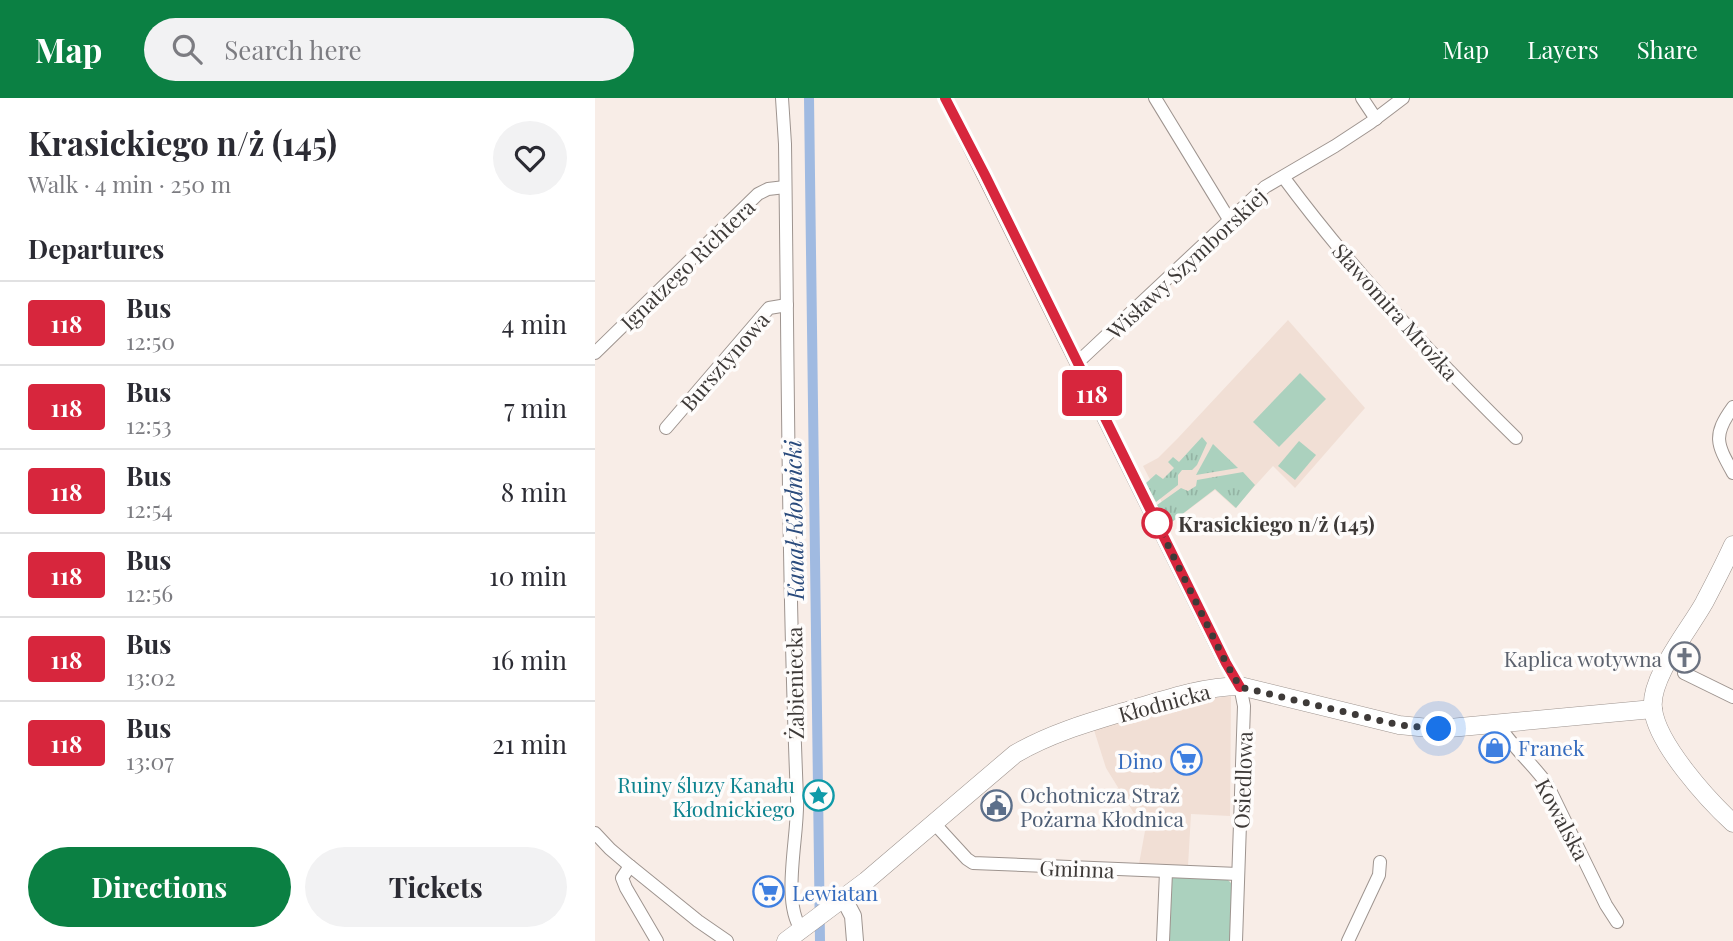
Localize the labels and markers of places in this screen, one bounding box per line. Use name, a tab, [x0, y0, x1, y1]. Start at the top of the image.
marker: Krasickiego n/ż (145)	[1142, 508, 1172, 538]
place label: Krasickiego n/ż (145)	[1178, 509, 1375, 537]
church icon: Kaplica wotywna	[1668, 641, 1702, 675]
place label: Kaplica wotywna	[1504, 644, 1663, 672]
shop icon: Franek	[1478, 730, 1512, 764]
place label: Franek	[1518, 733, 1585, 761]
supermarket icon: Dino	[1169, 743, 1203, 777]
place label: Dino	[1118, 746, 1163, 774]
place label: Ruiny śluzy Kanału Kłodnickiego	[617, 770, 795, 822]
place icon: Ruiny śluzy Kanału Kłodnickiego	[801, 779, 835, 813]
place label: Ochotnicza Straż Pożarna Kłodnica	[1020, 780, 1184, 832]
public building icon: Ochotnicza Straż Pożarna Kłodnica	[980, 789, 1014, 823]
supermarket icon: Lewiatan	[752, 875, 786, 909]
place label: Lewiatan	[792, 878, 879, 906]

